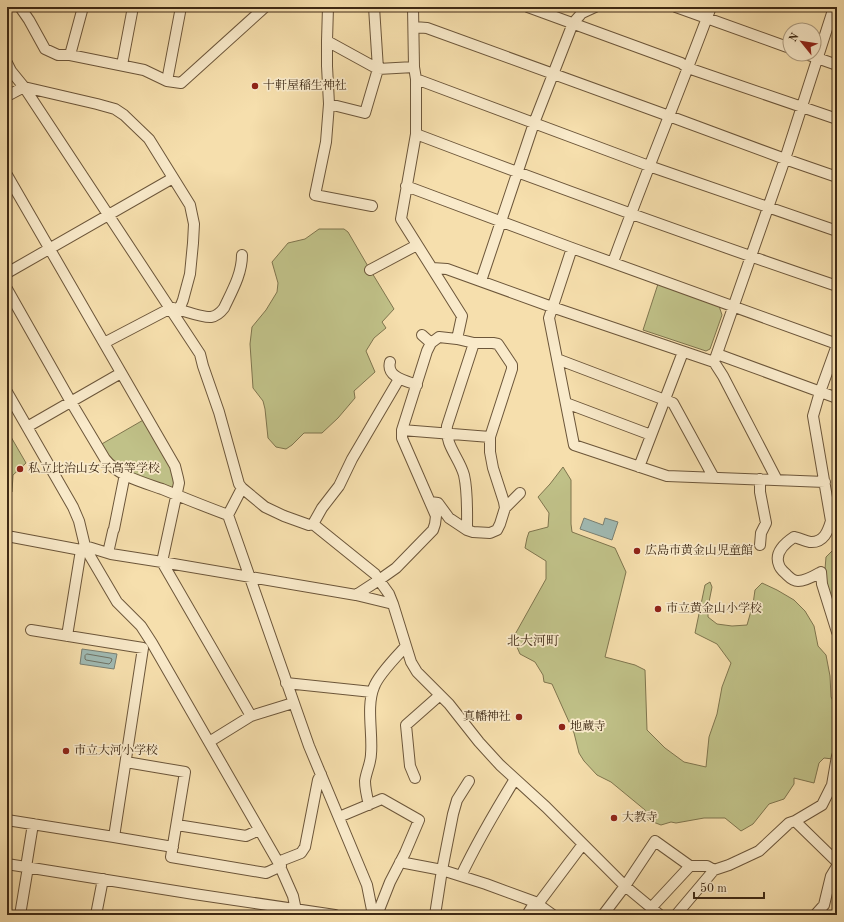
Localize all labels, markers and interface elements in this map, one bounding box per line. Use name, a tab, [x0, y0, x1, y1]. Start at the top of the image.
north arrow	[782, 22, 822, 62]
text: N	[788, 31, 802, 44]
place label: 十軒屋稲生神社	[263, 78, 347, 92]
marker: 十軒屋稲生神社	[250, 81, 260, 91]
place label: 私立比治山女子高等学校	[28, 461, 160, 475]
marker: 私立比治山女子高等学校	[15, 464, 25, 474]
place label: 広島市黄金山児童館	[645, 543, 753, 557]
marker: 広島市黄金山児童館	[632, 546, 642, 556]
place label: 市立黄金山小学校	[666, 601, 762, 615]
marker: 市立黄金山小学校	[653, 604, 663, 614]
district label: 北大河町	[507, 634, 559, 648]
place label: 真幡神社	[463, 709, 511, 723]
marker: 真幡神社	[514, 712, 524, 722]
place label: 地蔵寺	[570, 719, 606, 733]
marker: 地蔵寺	[557, 722, 567, 732]
place label: 市立大河小学校	[74, 743, 158, 757]
marker: 市立大河小学校	[61, 746, 71, 756]
place label: 大教寺	[622, 810, 658, 824]
marker: 大教寺	[609, 813, 619, 823]
scale bar	[694, 874, 764, 900]
text: 50 m	[700, 882, 727, 895]

